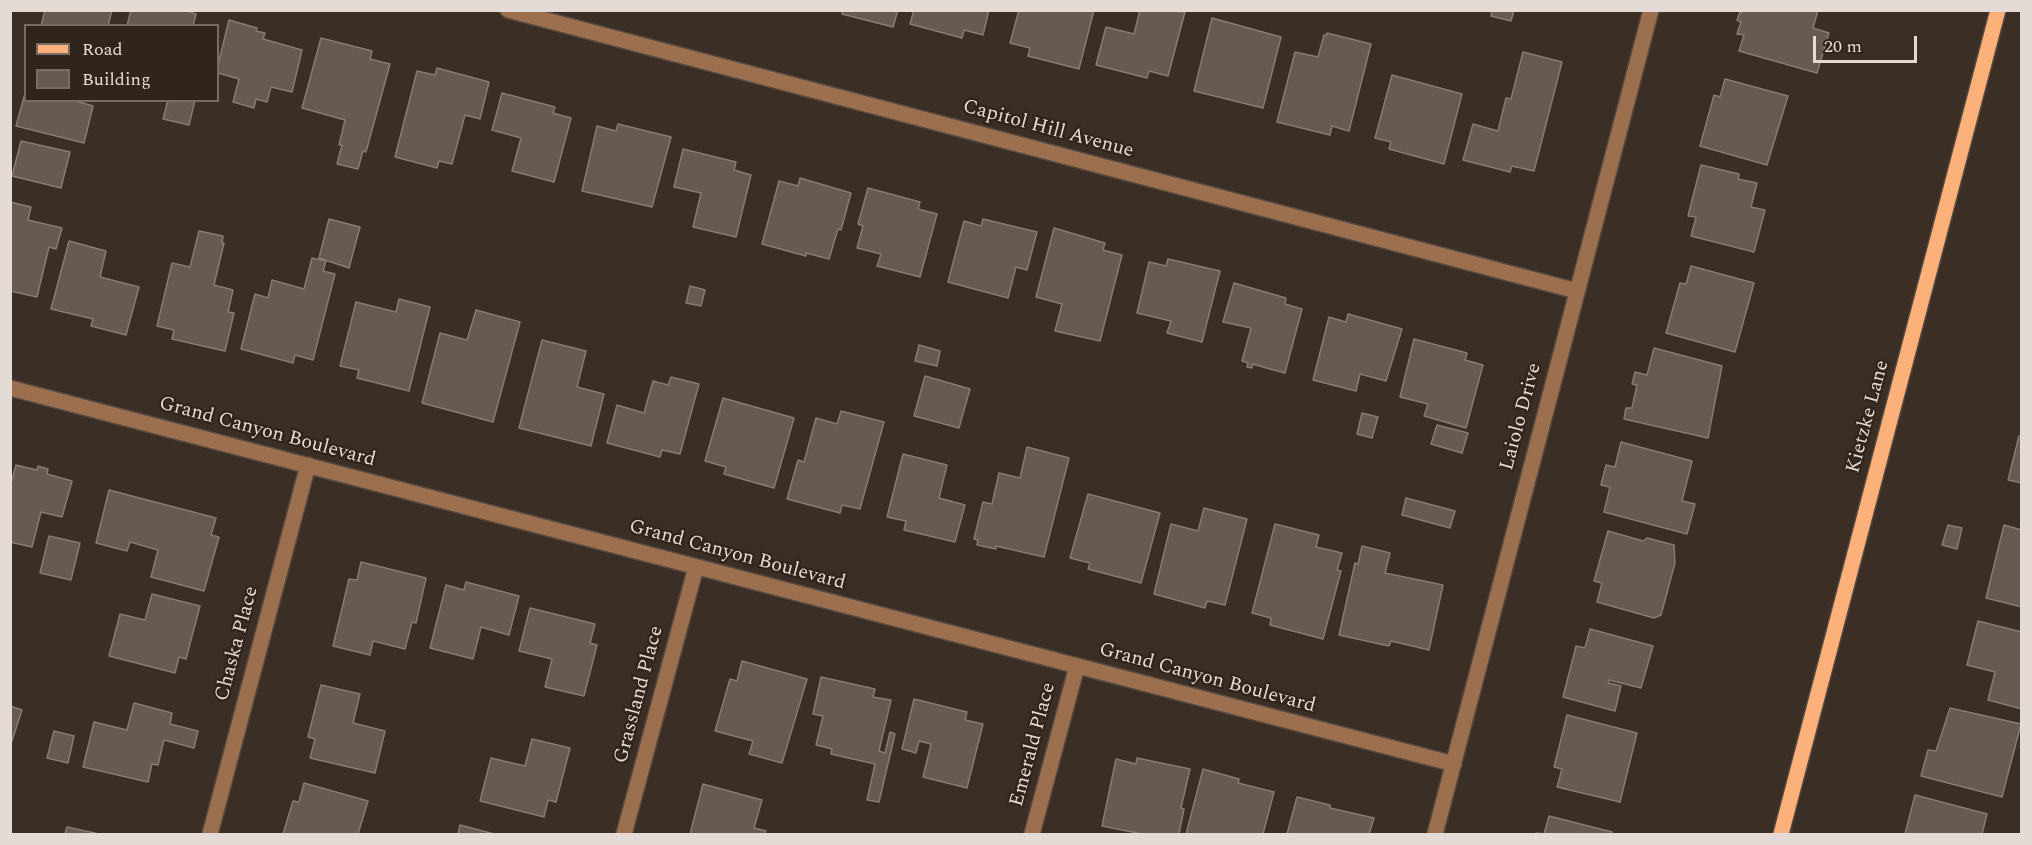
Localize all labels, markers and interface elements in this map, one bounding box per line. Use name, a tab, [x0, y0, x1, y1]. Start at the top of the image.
legend	[24, 24, 219, 102]
scale bar	[1816, 24, 1920, 62]
text: 20 m	[1824, 33, 1862, 60]
text: Road	[82, 36, 123, 63]
text: Building	[82, 66, 151, 93]
street label: Capitol Hill Avenue	[960, 96, 1136, 164]
street label: Kietzke Lane	[1842, 358, 1896, 476]
street label: Laiolo Drive	[1496, 361, 1548, 473]
street label: Grand Canyon Boulevard	[156, 393, 378, 473]
street label: Grand Canyon Boulevard	[626, 516, 848, 596]
street label: Chaska Place	[211, 584, 265, 704]
street label: Grassland Place	[610, 624, 670, 766]
street label: Grand Canyon Boulevard	[1096, 639, 1318, 719]
street label: Emerald Place	[1006, 680, 1062, 810]

